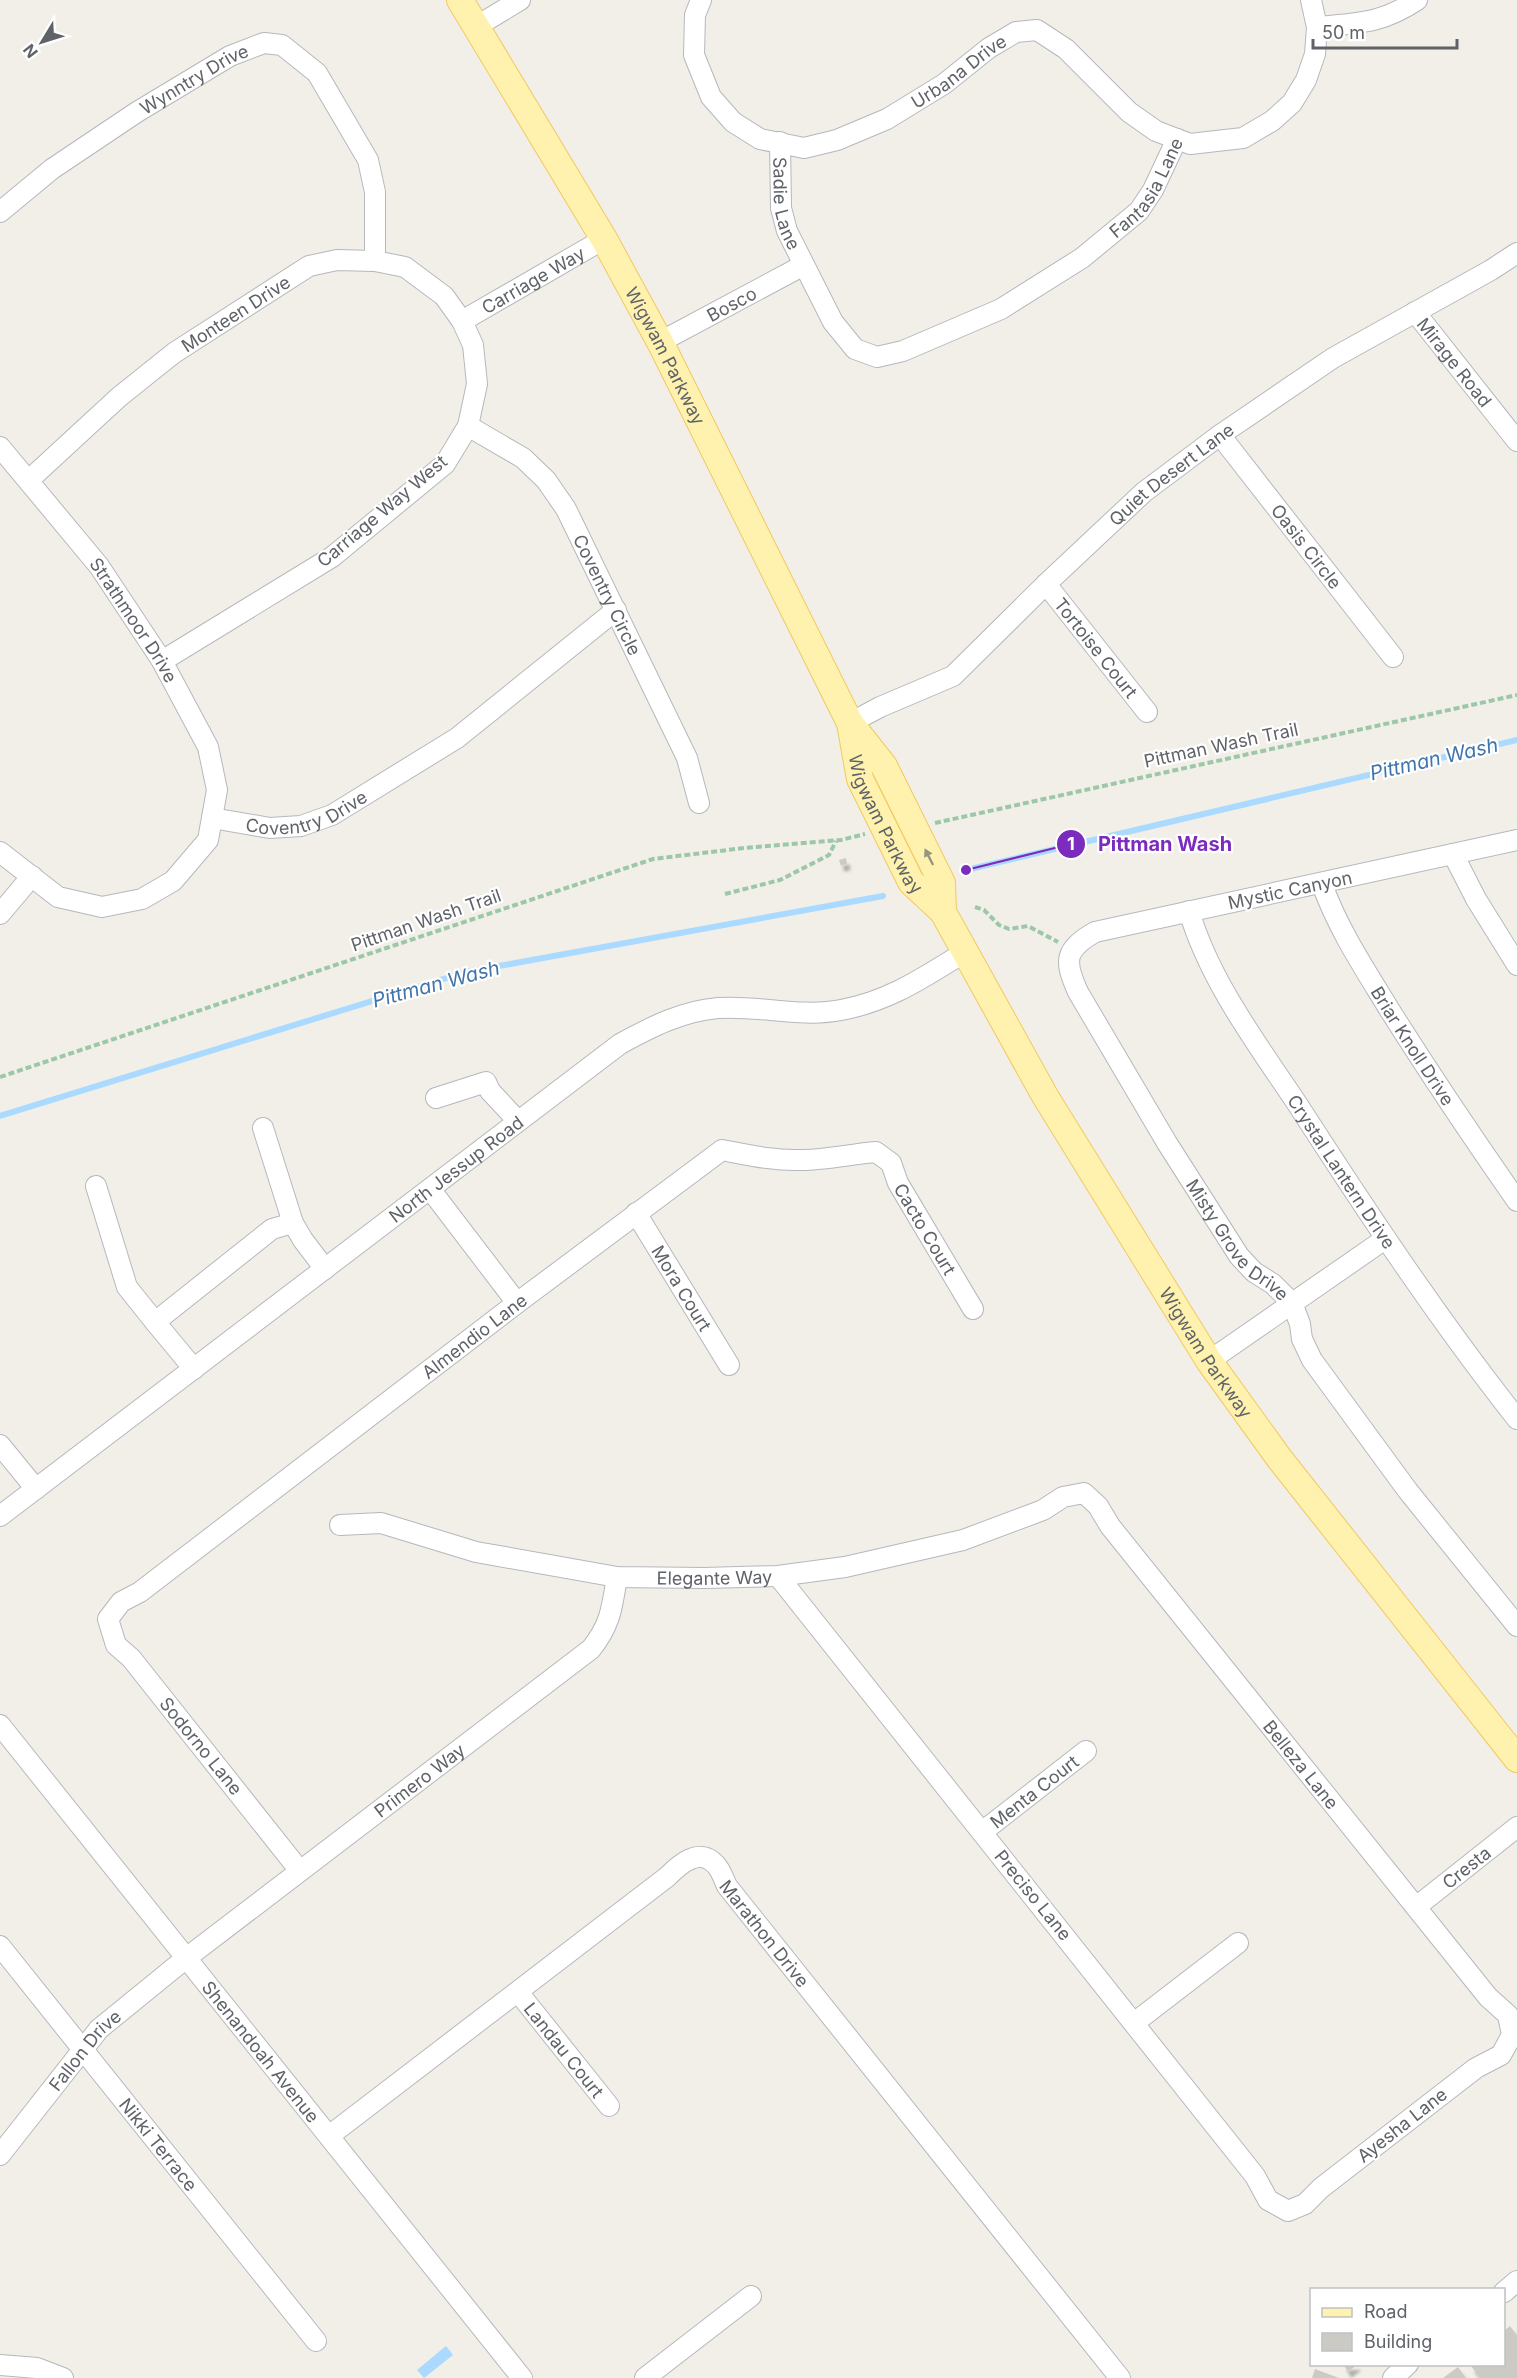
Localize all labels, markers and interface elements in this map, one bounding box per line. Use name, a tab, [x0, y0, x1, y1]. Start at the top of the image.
north arrow	[12, 12, 72, 72]
scale bar	[1313, 12, 1457, 50]
text: 50 m	[1322, 22, 1365, 43]
street label: Urbana Drive	[907, 30, 1010, 112]
text: N	[19, 40, 42, 62]
street label: Wynntry Drive	[136, 40, 251, 118]
street label: Fantasia Lane	[1105, 134, 1187, 242]
street label: Sadie Lane	[770, 157, 805, 253]
street label: Carriage Way	[478, 242, 588, 318]
street label: Monteen Drive	[177, 271, 294, 356]
street label: Bosco	[703, 282, 760, 326]
street label: Wigwam Parkway	[621, 283, 710, 428]
street label: Mirage Road	[1413, 314, 1496, 411]
street label: Quiet Desert Lane	[1105, 418, 1238, 530]
street label: Carriage Way West	[313, 451, 451, 571]
street label: Oasis Circle	[1267, 500, 1346, 593]
street label: Coventry Circle	[569, 531, 646, 659]
street label: Strathmoor Drive	[86, 553, 182, 686]
street label: Tortoise Court	[1050, 593, 1142, 702]
street label: Pittman Wash Trail	[1142, 718, 1300, 772]
water label: Pittman Wash	[1368, 733, 1500, 785]
street label: Wigwam Parkway	[845, 753, 927, 898]
street label: Coventry Drive	[244, 786, 371, 839]
callout: Pittman Wash	[1056, 825, 1244, 863]
text: Pittman Wash	[1098, 832, 1232, 856]
text: 1	[1067, 833, 1075, 854]
one-way arrow	[924, 848, 934, 865]
street label: Mystic Canyon	[1226, 867, 1354, 913]
street label: Pittman Wash Trail	[348, 884, 504, 956]
water label: Pittman Wash	[370, 955, 502, 1013]
street label: Briar Knoll Drive	[1367, 982, 1459, 1109]
street label: Crystal Lantern Drive	[1284, 1091, 1400, 1252]
street label: North Jessup Road	[385, 1111, 527, 1227]
street label: Misty Grove Drive	[1182, 1175, 1293, 1304]
street label: Cacto Court	[890, 1179, 961, 1278]
street label: Mora Court	[648, 1241, 716, 1335]
street label: Wigwam Parkway	[1155, 1283, 1257, 1422]
street label: Almendio Lane	[418, 1289, 531, 1383]
street label: Elegante Way	[657, 1566, 772, 1589]
street label: Sodorno Lane	[155, 1693, 247, 1799]
street label: Belleza Lane	[1259, 1716, 1343, 1813]
street label: Primero Way	[370, 1739, 469, 1821]
street label: Menta Court	[986, 1750, 1082, 1832]
street label: Cresta	[1438, 1842, 1495, 1893]
street label: Preciso Lane	[990, 1846, 1076, 1944]
street label: Marathon Drive	[716, 1875, 814, 1991]
street label: Shenandoah Avenue	[198, 1977, 324, 2126]
street label: Landau Court	[520, 1998, 608, 2102]
street label: Fallon Drive	[44, 2005, 125, 2095]
street label: Ayesha Lane	[1353, 2083, 1451, 2167]
street label: Nikki Terrace	[115, 2094, 202, 2195]
legend	[1310, 2288, 1505, 2366]
text: Road	[1364, 2301, 1407, 2322]
text: Building	[1364, 2331, 1432, 2352]

